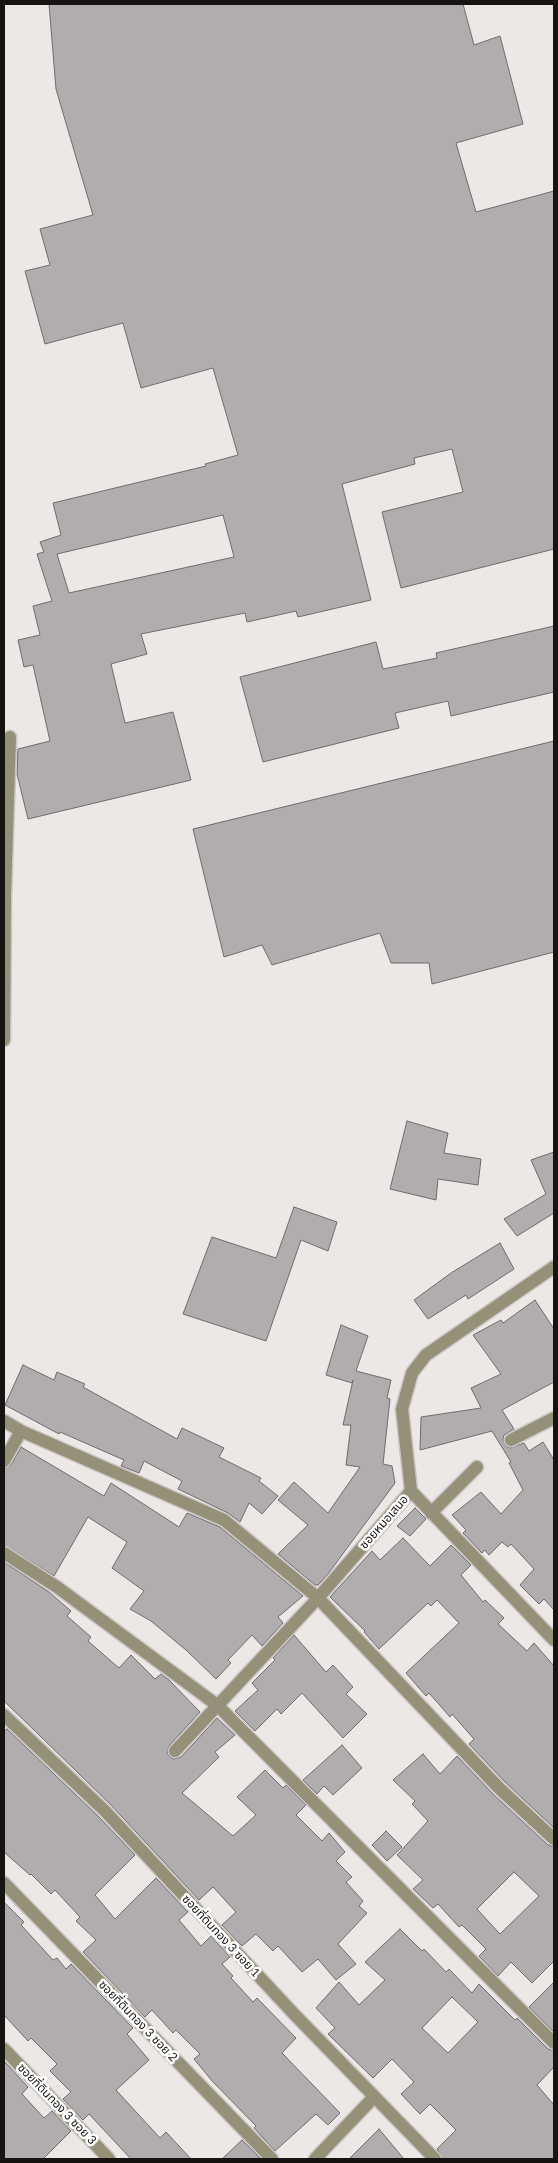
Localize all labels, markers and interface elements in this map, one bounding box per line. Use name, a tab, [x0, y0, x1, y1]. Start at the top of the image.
street label: ซอยหมอเสนอ	[357, 1492, 411, 1552]
street label: ซอยที่ดินทอง 3 ซอย 1	[179, 1892, 263, 1980]
street label: ซอยที่ดินทอง 3 ซอย 2	[96, 1977, 180, 2065]
street label: ซอยที่ดินทอง 3 ซอย 3	[15, 2060, 99, 2148]

